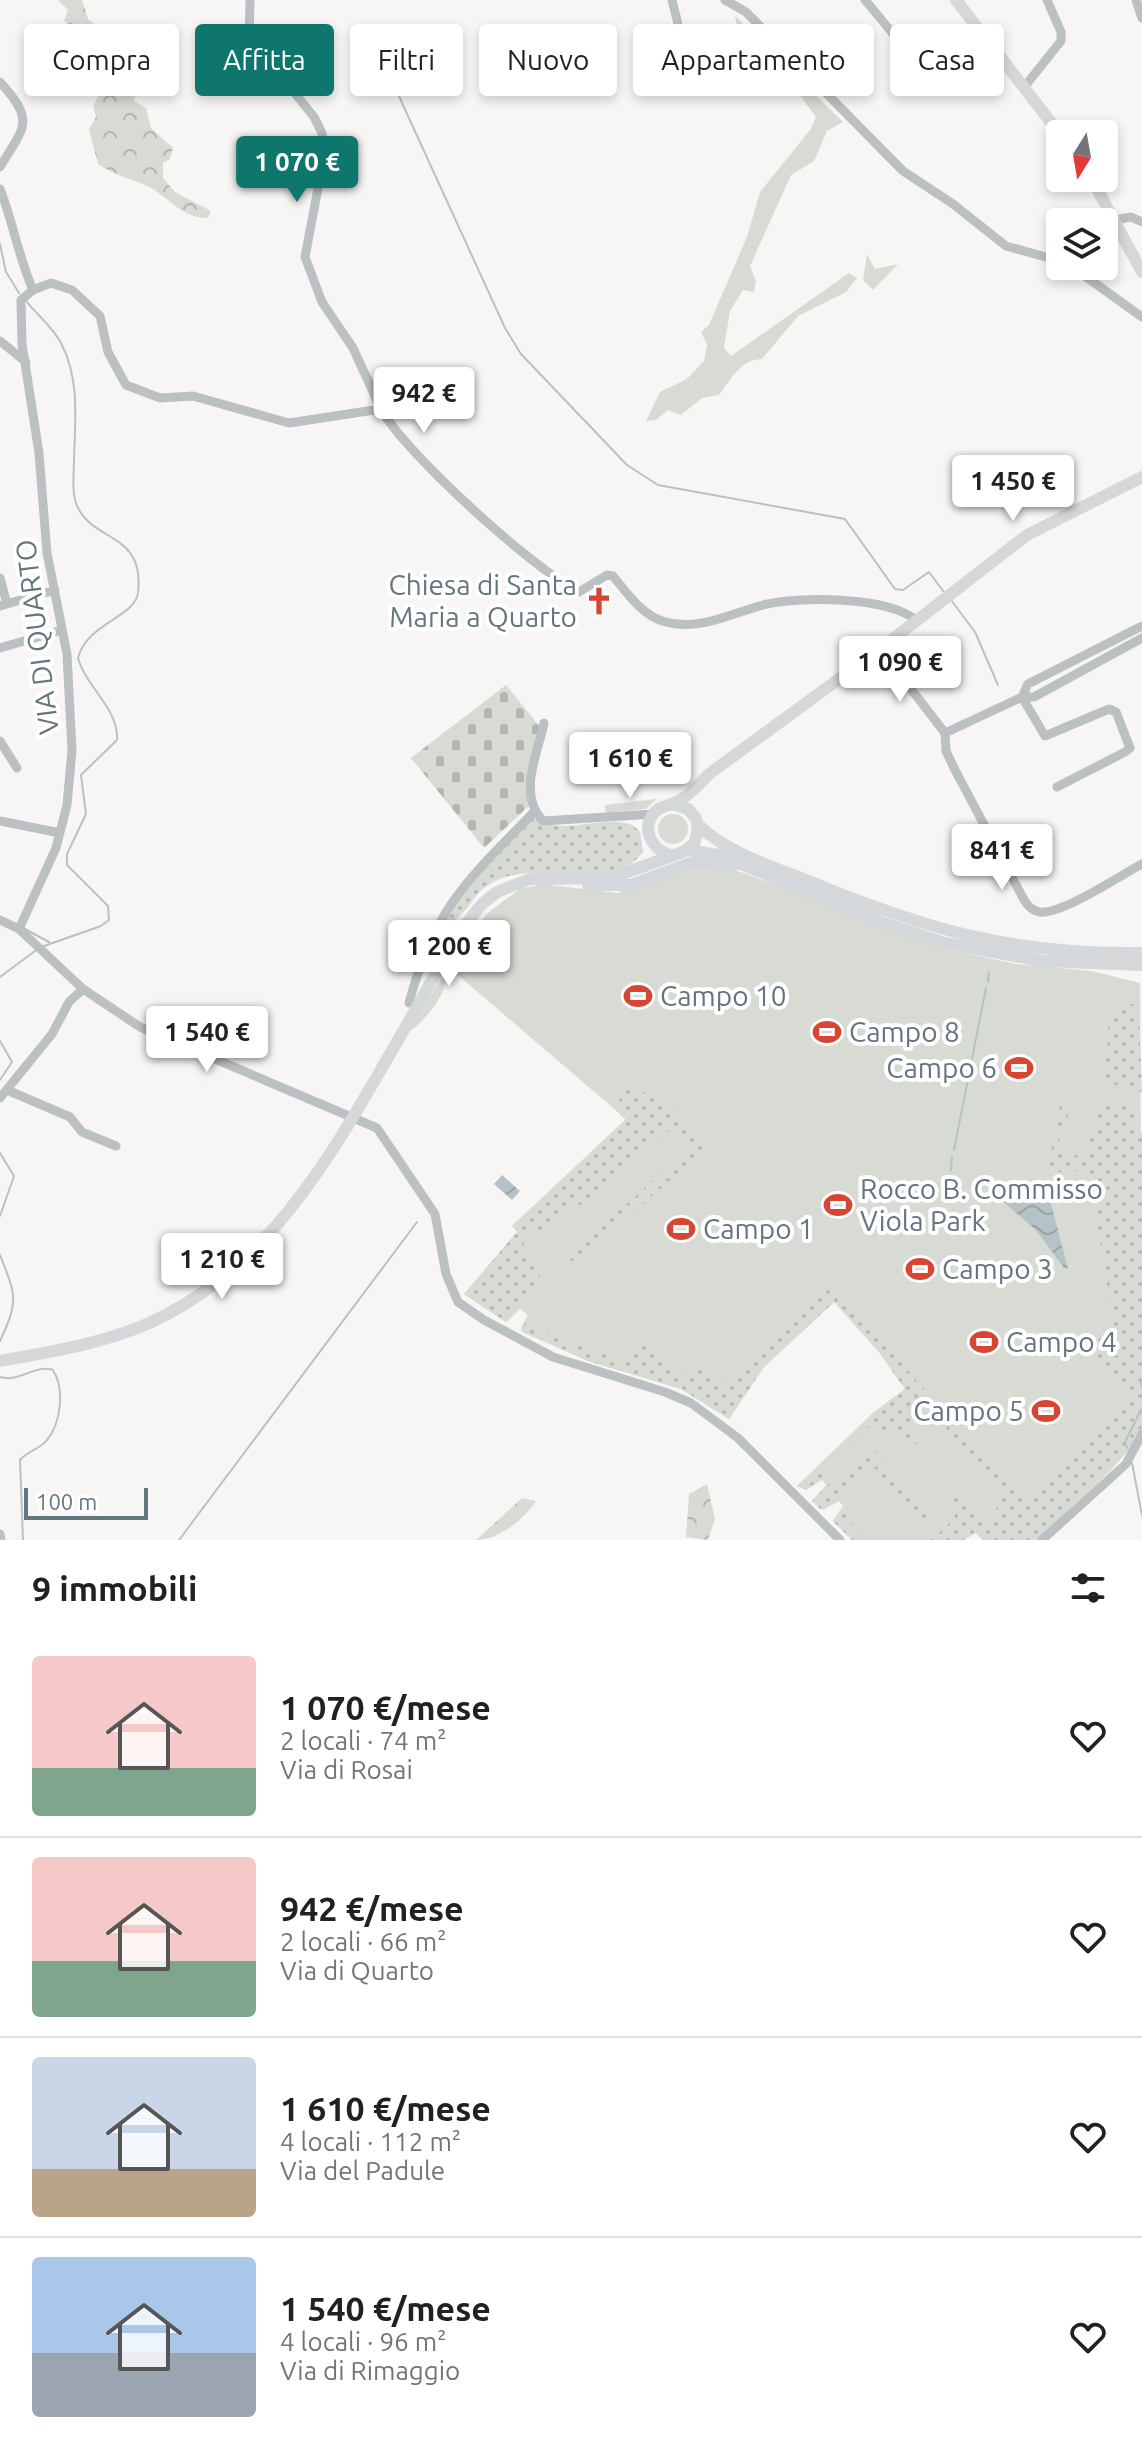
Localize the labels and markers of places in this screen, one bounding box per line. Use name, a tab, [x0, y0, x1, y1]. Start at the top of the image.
pin: 1 070 €	[223, 136, 371, 204]
pin: 942 €	[368, 367, 480, 435]
pin: 1 450 €	[939, 455, 1087, 523]
place label: Chiesa di Santa Maria a Quarto	[389, 569, 577, 632]
church icon: Chiesa di Santa Maria a Quarto	[584, 586, 614, 616]
pin: 1 090 €	[826, 636, 974, 704]
pin: 1 610 €	[556, 732, 704, 800]
pin: 841 €	[946, 824, 1058, 892]
pin: 1 200 €	[375, 920, 523, 988]
place label: Campo 10	[660, 980, 787, 1011]
sports icon: Campo 10	[623, 981, 653, 1011]
pin: 1 540 €	[133, 1006, 281, 1074]
place label: Campo 8	[849, 1016, 960, 1047]
sports icon: Campo 8	[812, 1017, 842, 1047]
place label: Campo 6	[886, 1052, 997, 1083]
sports icon: Campo 6	[1004, 1053, 1034, 1083]
place label: Rocco B. Commisso Viola Park	[860, 1173, 1103, 1236]
sports icon: Rocco B. Commisso Viola Park	[823, 1190, 853, 1220]
place label: Campo 1	[703, 1213, 814, 1244]
sports icon: Campo 1	[666, 1214, 696, 1244]
pin: 1 210 €	[148, 1233, 296, 1301]
place label: Campo 3	[942, 1253, 1053, 1284]
sports icon: Campo 3	[905, 1254, 935, 1284]
place label: Campo 4	[1006, 1326, 1117, 1357]
sports icon: Campo 4	[969, 1327, 999, 1357]
place label: Campo 5	[913, 1395, 1024, 1426]
sports icon: Campo 5	[1031, 1396, 1061, 1426]

